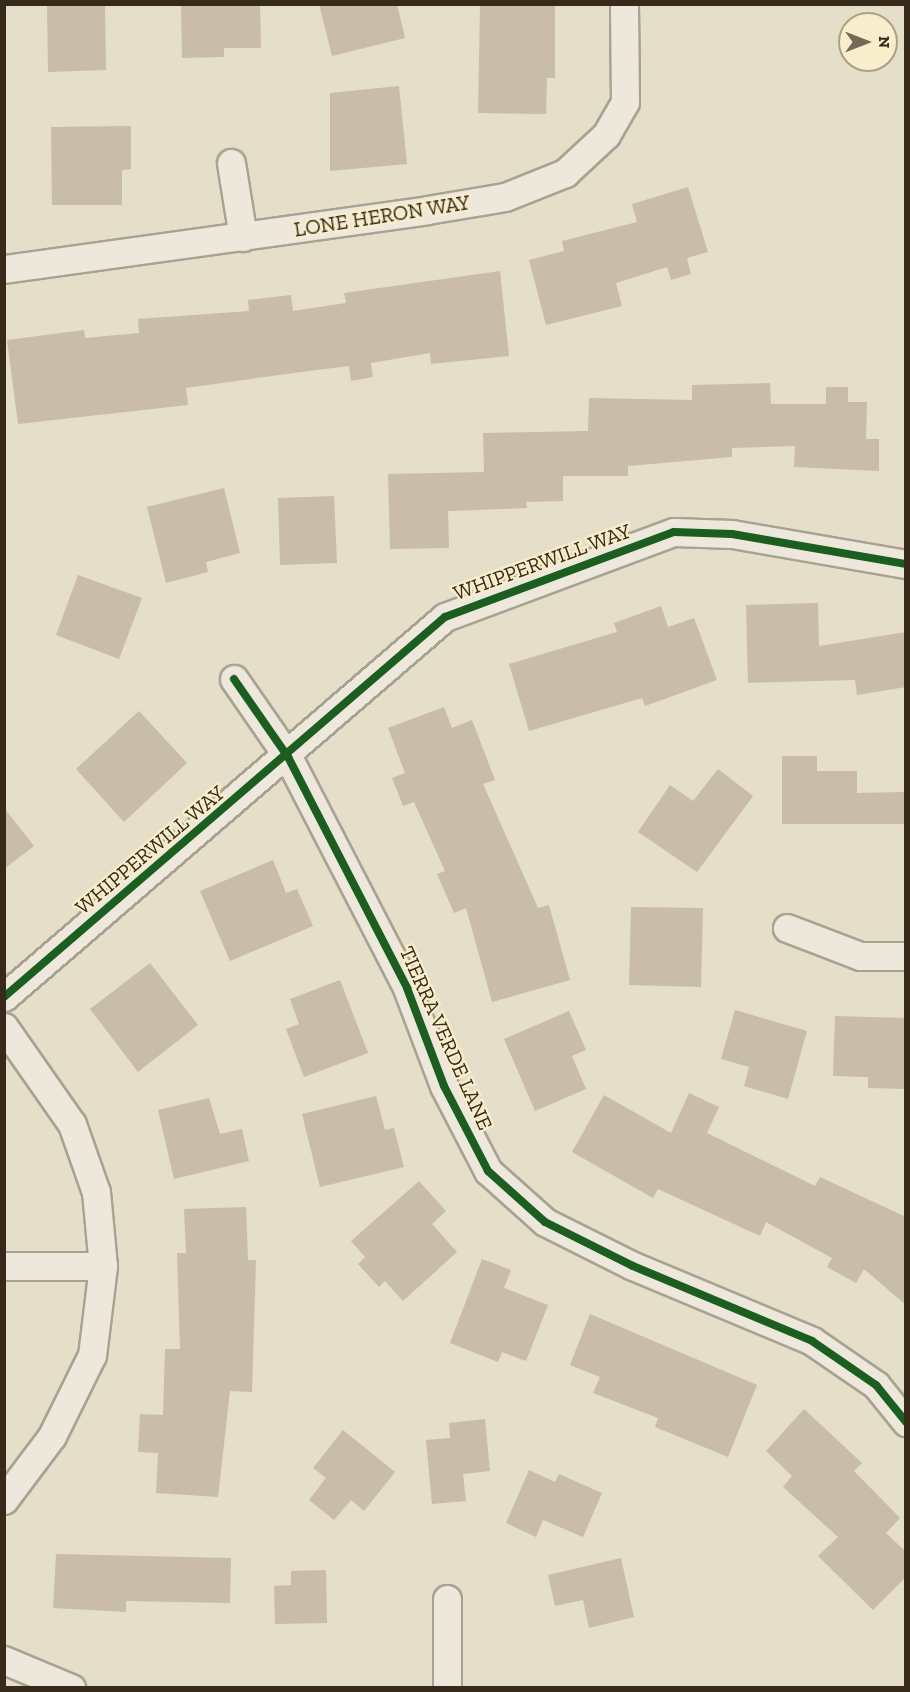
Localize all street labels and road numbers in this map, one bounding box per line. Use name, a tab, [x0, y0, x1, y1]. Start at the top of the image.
street label: LONE HERON WAY	[292, 190, 472, 242]
street label: WHIPPERWILL WAY	[449, 518, 635, 606]
street label: WHIPPERWILL WAY	[70, 780, 230, 920]
street label: TIERRA VERDE LANE	[394, 942, 498, 1134]

